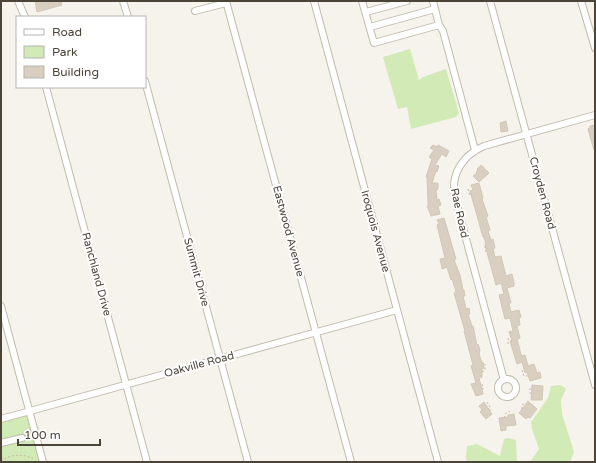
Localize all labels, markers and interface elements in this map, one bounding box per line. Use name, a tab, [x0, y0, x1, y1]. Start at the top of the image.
legend	[16, 16, 146, 88]
text: Road	[52, 25, 82, 39]
text: Park	[52, 45, 78, 59]
text: Building	[52, 65, 99, 79]
street label: Croyden Road	[527, 155, 558, 231]
street label: Eastwood Avenue	[270, 184, 307, 278]
street label: Rae Road	[448, 187, 471, 239]
street label: Iroquois Avenue	[358, 189, 393, 274]
street label: Ranchland Drive	[79, 231, 114, 317]
street label: Summit Drive	[181, 236, 212, 308]
street label: Oakville Road	[163, 349, 236, 380]
scale bar	[18, 421, 100, 447]
text: 100 m	[24, 428, 61, 442]

